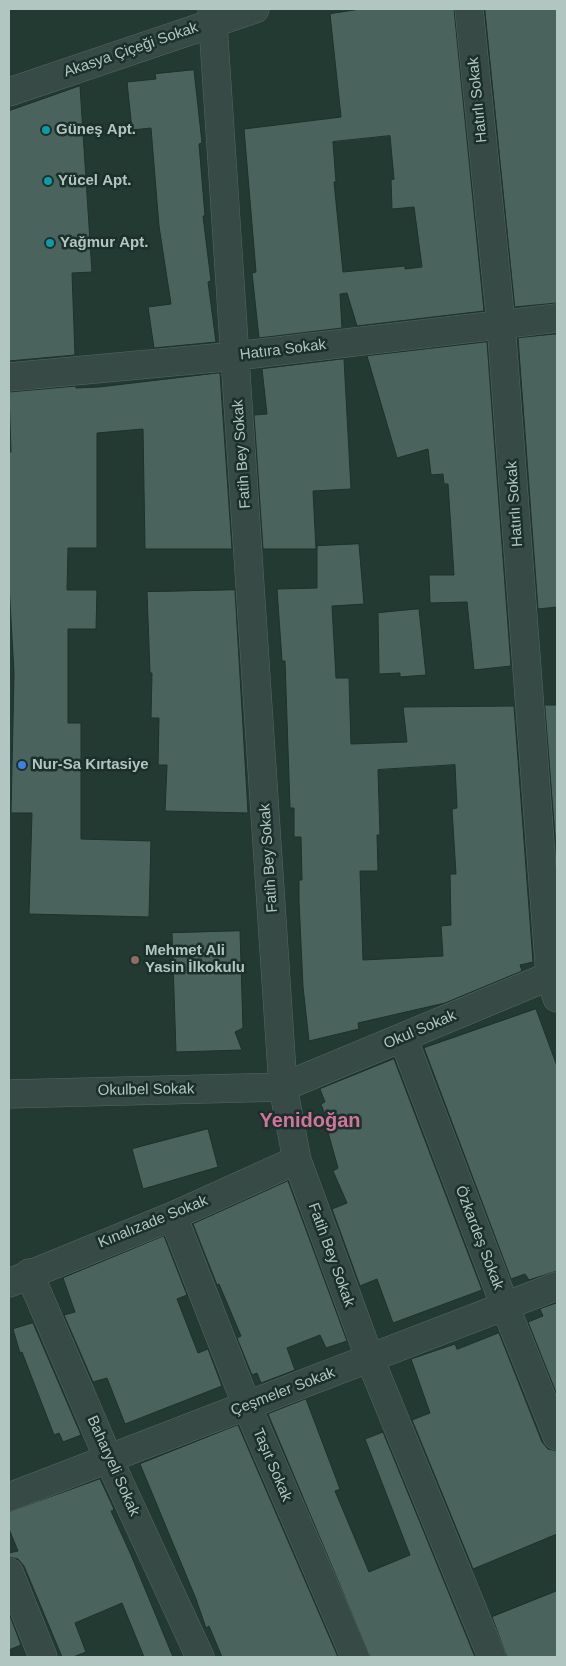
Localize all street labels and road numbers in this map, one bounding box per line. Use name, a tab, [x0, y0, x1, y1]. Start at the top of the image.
street label: Akasya Çiçeği Sokak	[61, 19, 201, 81]
street label: Hatırlı Sokak	[465, 56, 491, 144]
street label: Hatıra Sokak	[239, 336, 327, 364]
street label: Fatih Bey Sokak	[229, 399, 255, 509]
street label: Hatırlı Sokak	[503, 461, 527, 547]
street label: Fatih Bey Sokak	[256, 803, 282, 913]
street label: Okul Sokak	[381, 1007, 459, 1053]
street label: Okulbel Sokak	[97, 1080, 195, 1100]
street label: Özkardeş Sokak	[451, 1183, 507, 1293]
street label: Kınalızade Sokak	[96, 1192, 210, 1252]
street label: Fatih Bey Sokak	[304, 1201, 358, 1309]
street label: Çeşmeler Sokak	[228, 1364, 338, 1420]
street label: Baharyeli Sokak	[83, 1413, 143, 1519]
street label: Taşıt Sokak	[249, 1426, 295, 1504]

